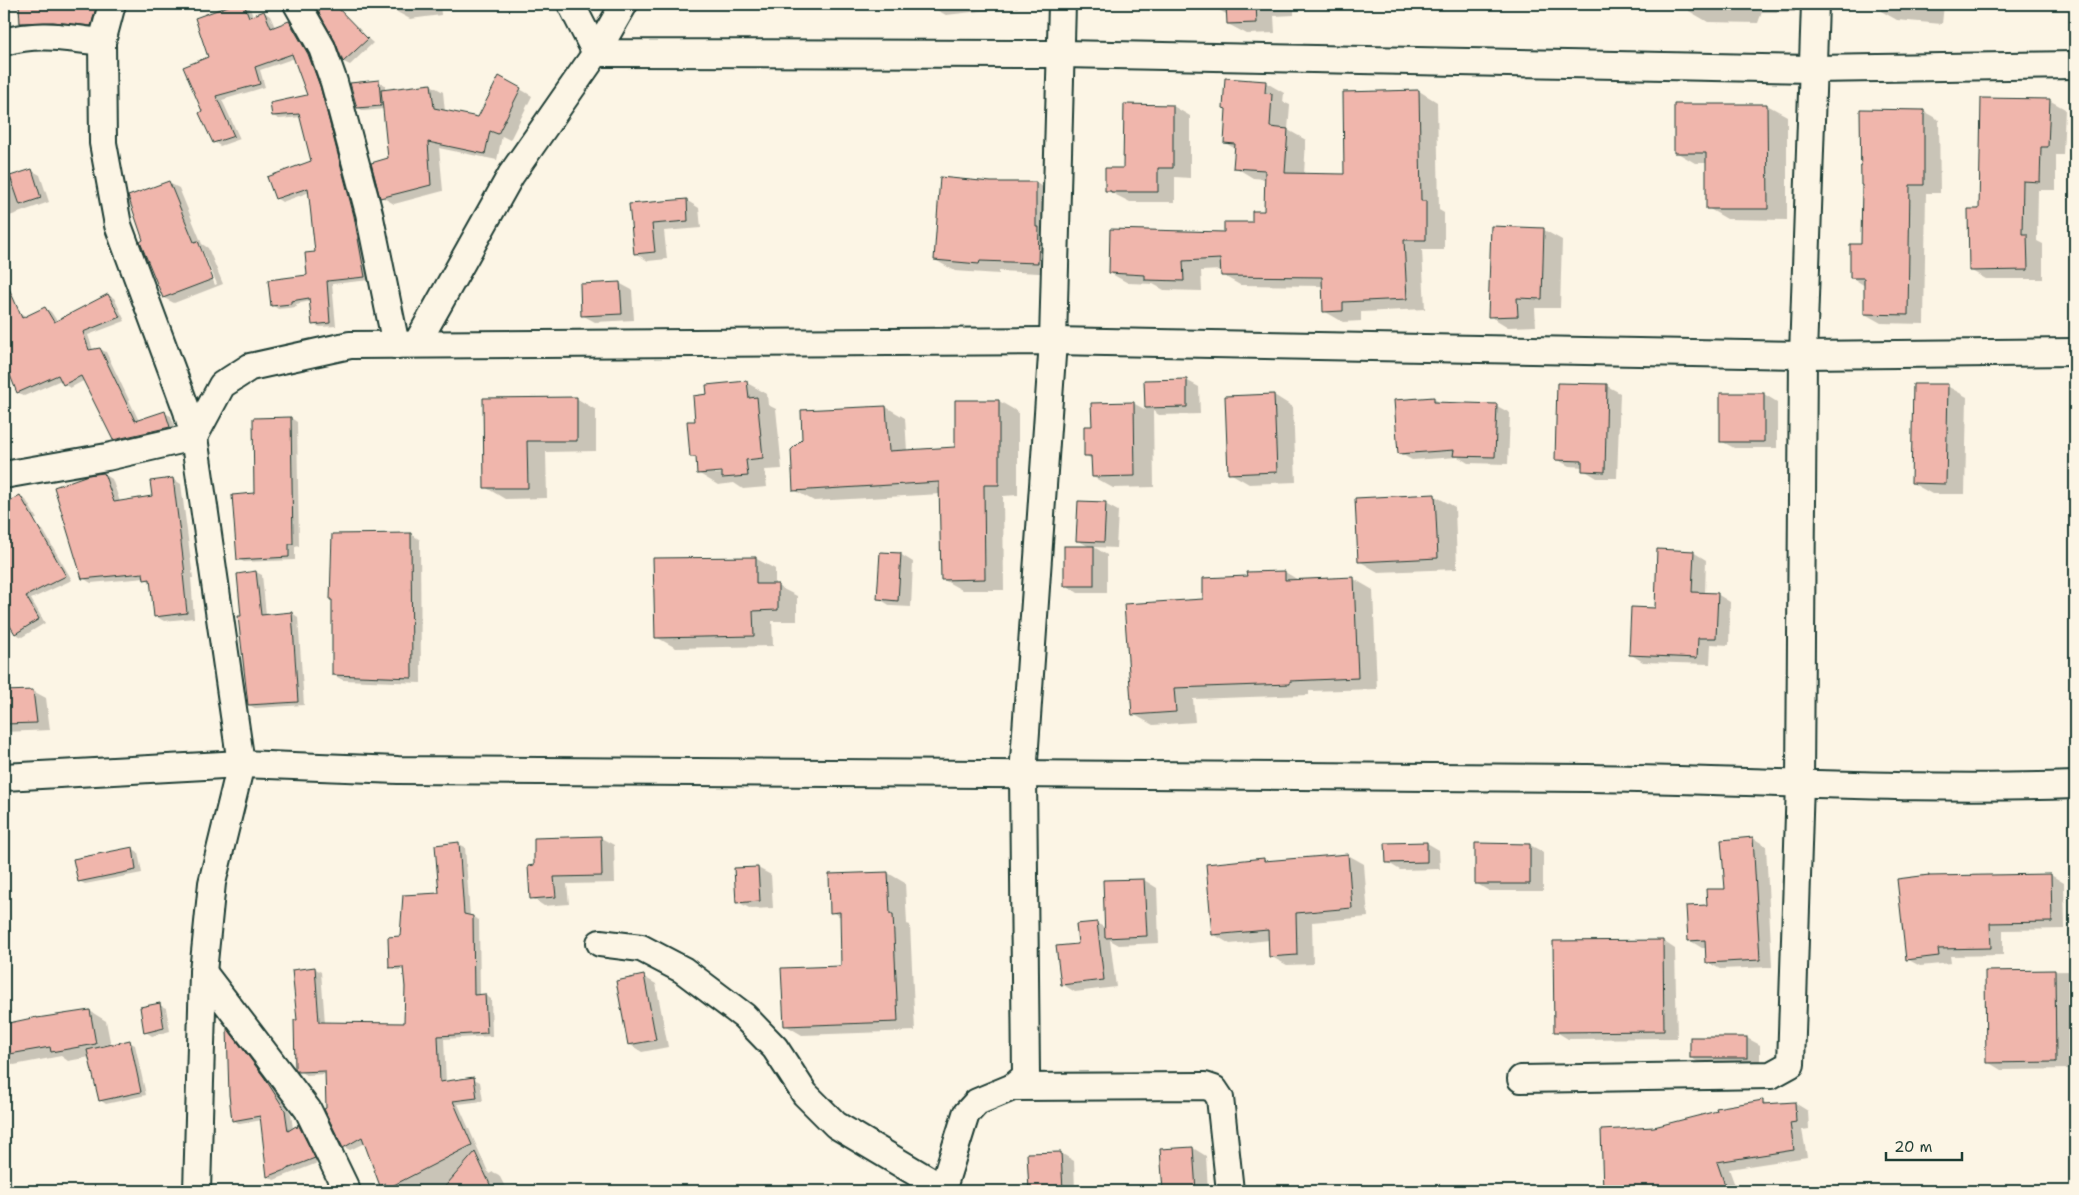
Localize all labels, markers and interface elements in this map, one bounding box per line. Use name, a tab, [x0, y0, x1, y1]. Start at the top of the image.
scale bar	[1886, 1130, 1963, 1162]
text: 20 m	[1894, 1137, 1933, 1157]

